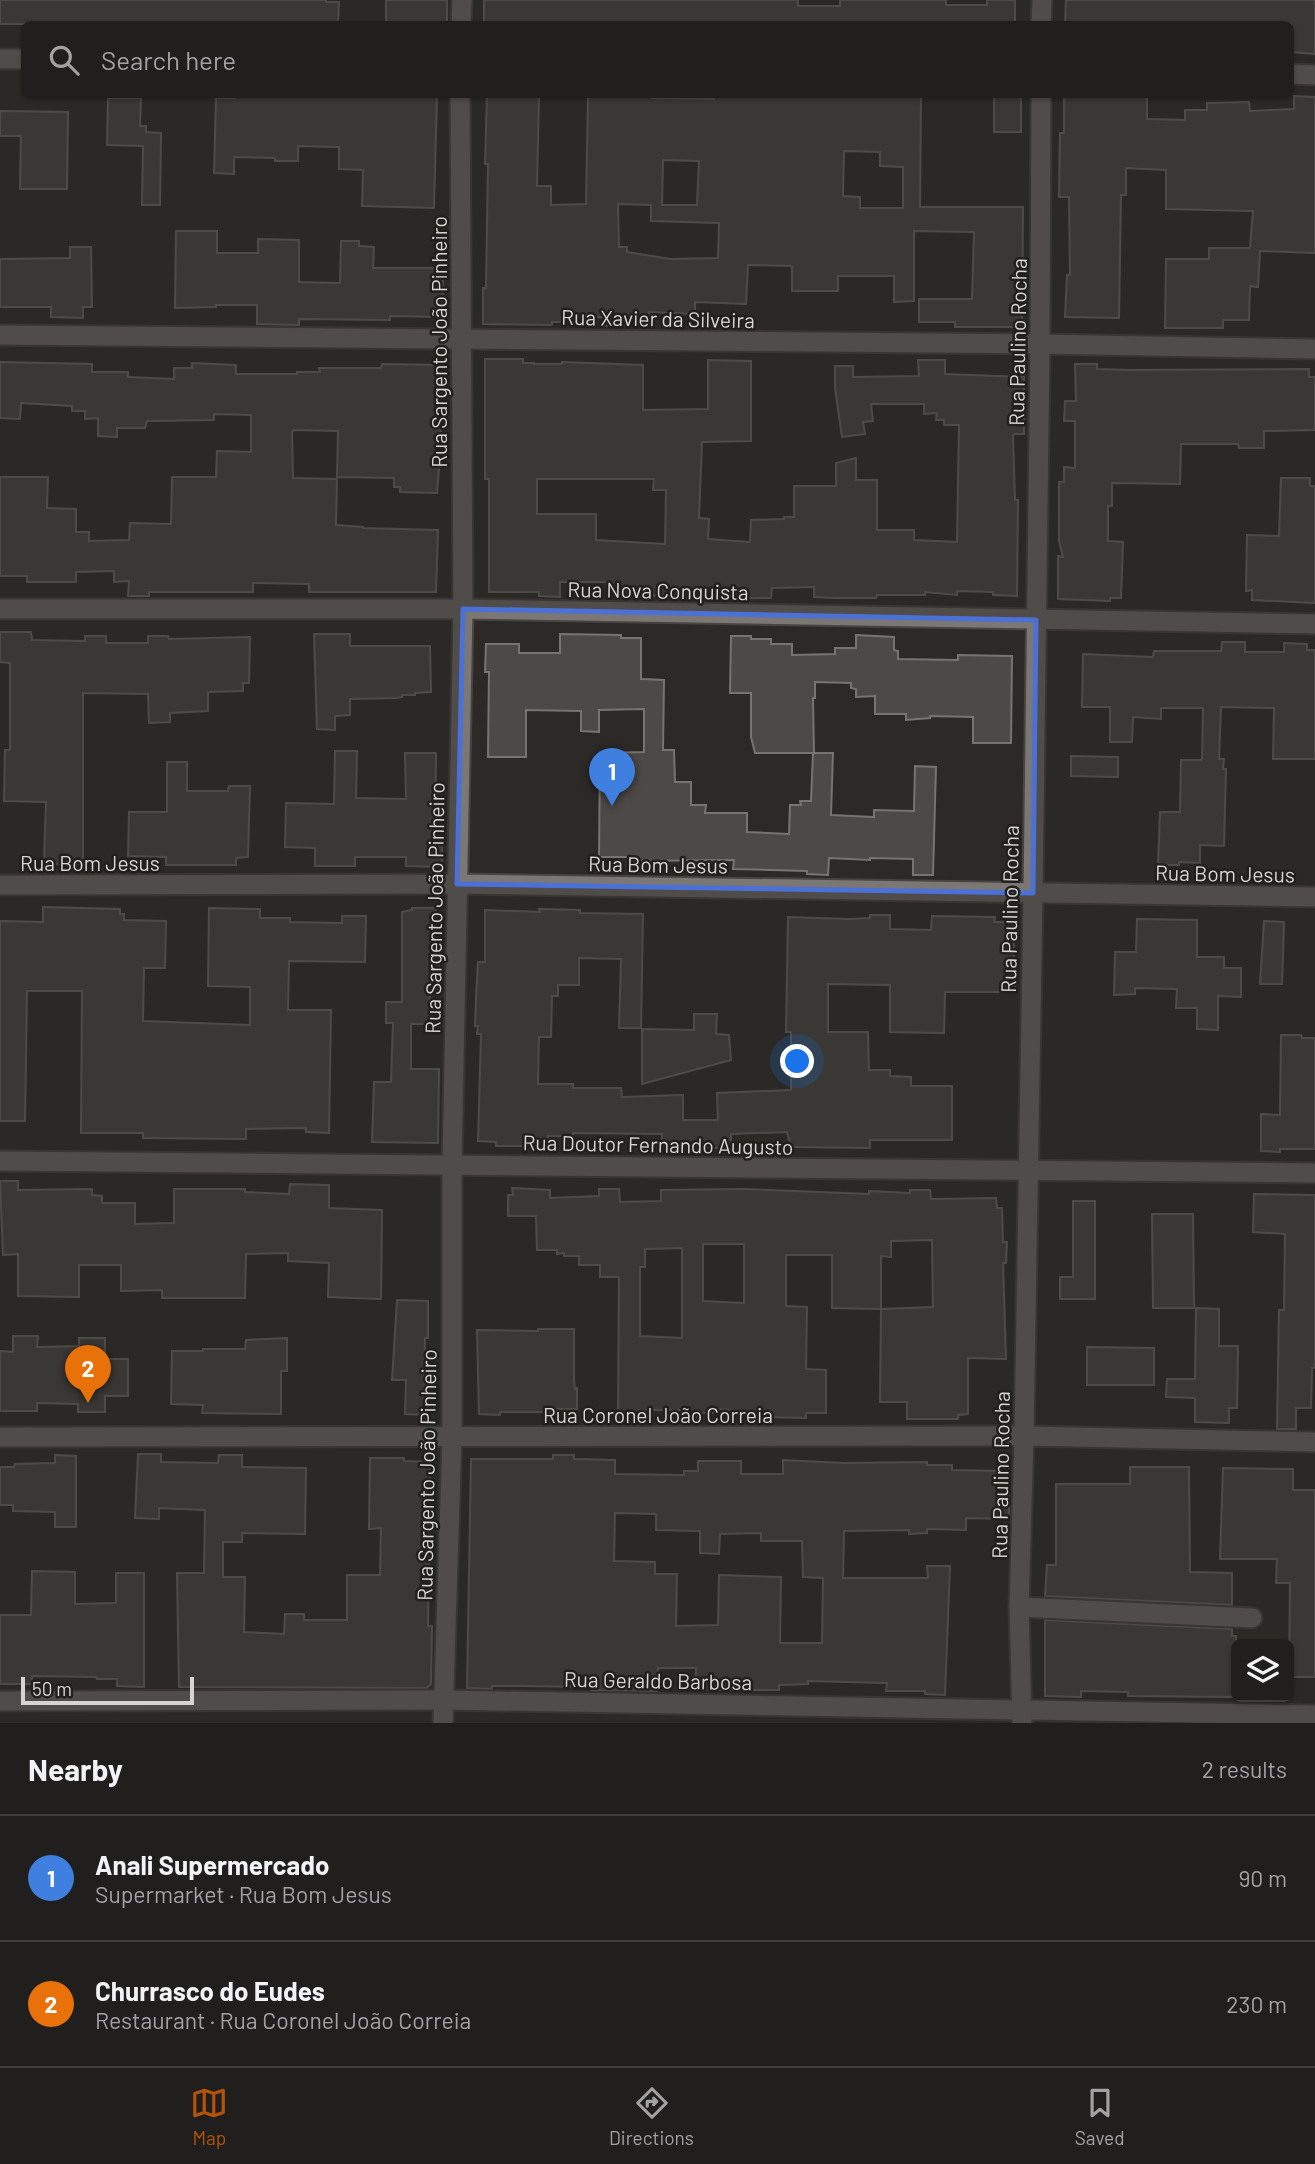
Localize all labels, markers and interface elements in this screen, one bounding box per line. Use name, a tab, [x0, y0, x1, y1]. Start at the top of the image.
search box	[21, 21, 1294, 98]
icon: search	[45, 41, 83, 79]
text: Search here	[101, 44, 236, 75]
street label: Rua Sargento João Pinheiro	[426, 216, 451, 468]
street label: Rua Paulino Rocha	[1003, 258, 1031, 426]
street label: Rua Xavier da Silveira	[561, 304, 755, 332]
street label: Rua Nova Conquista	[567, 576, 749, 604]
pin: 1	[589, 748, 635, 806]
street label: Rua Sargento João Pinheiro	[419, 782, 449, 1034]
street label: Rua Paulino Rocha	[995, 825, 1023, 993]
street label: Rua Bom Jesus	[20, 850, 160, 875]
street label: Rua Bom Jesus	[588, 850, 728, 878]
street label: Rua Bom Jesus	[1155, 859, 1295, 887]
your location	[780, 1044, 814, 1078]
street label: Rua Doutor Fernando Augusto	[522, 1129, 794, 1159]
pin: 2	[65, 1345, 111, 1403]
street label: Rua Sargento João Pinheiro	[411, 1349, 441, 1601]
street label: Rua Paulino Rocha	[986, 1391, 1014, 1559]
street label: Rua Coronel João Correia	[543, 1402, 773, 1427]
map controls	[1231, 1639, 1294, 1702]
button: layers	[1231, 1639, 1294, 1702]
street label: Rua Geraldo Barbosa	[564, 1666, 752, 1694]
scale bar	[21, 1674, 194, 1706]
text: 50 m	[32, 1677, 72, 1700]
text: Nearby	[28, 1751, 123, 1787]
text: 2 results	[1202, 1755, 1287, 1783]
text: Anali Supermercado	[95, 1849, 329, 1880]
text: 1	[47, 1864, 55, 1892]
text: 90 m	[1238, 1864, 1287, 1892]
text: Supermarket · Rua Bom Jesus	[95, 1880, 392, 1908]
text: Churrasco do Eudes	[95, 1975, 325, 2006]
text: 2	[45, 1990, 57, 2018]
text: 230 m	[1226, 1990, 1287, 2018]
text: Restaurant · Rua Coronel João Correia	[95, 2006, 471, 2034]
tab: Map	[190, 2084, 228, 2149]
tab: Directions	[609, 2084, 694, 2149]
tab: Saved	[1075, 2084, 1125, 2149]

